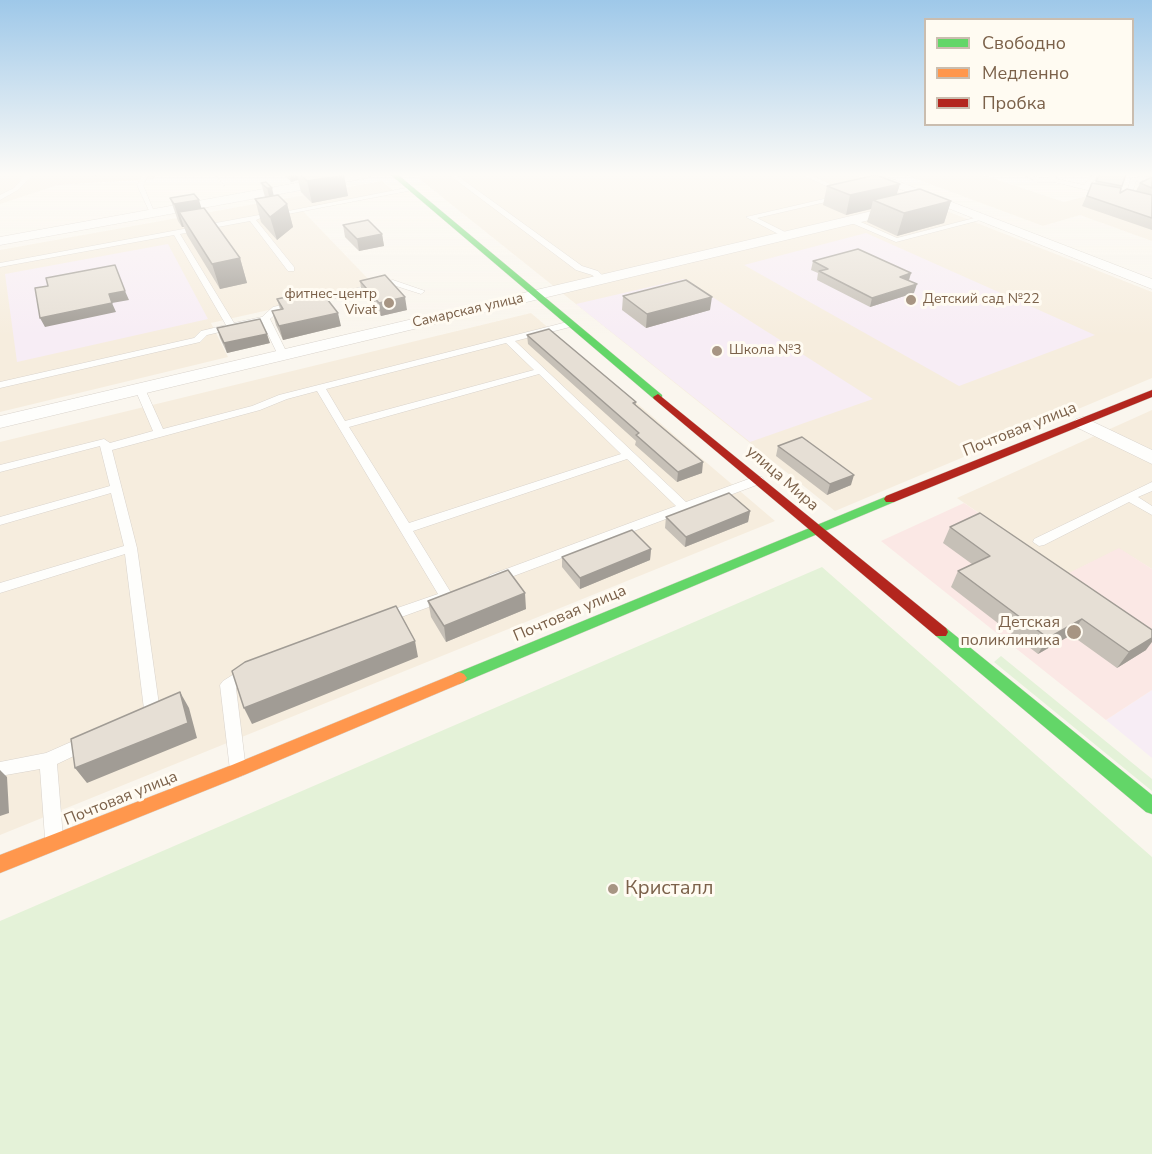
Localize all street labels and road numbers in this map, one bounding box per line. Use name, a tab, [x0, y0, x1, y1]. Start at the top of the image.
street label: Самарская улица	[411, 290, 525, 332]
street label: Почтовая улица	[960, 398, 1080, 462]
street label: улица Мира	[742, 442, 822, 516]
street label: Почтовая улица	[511, 582, 629, 646]
street label: Почтовая улица	[61, 767, 181, 831]

